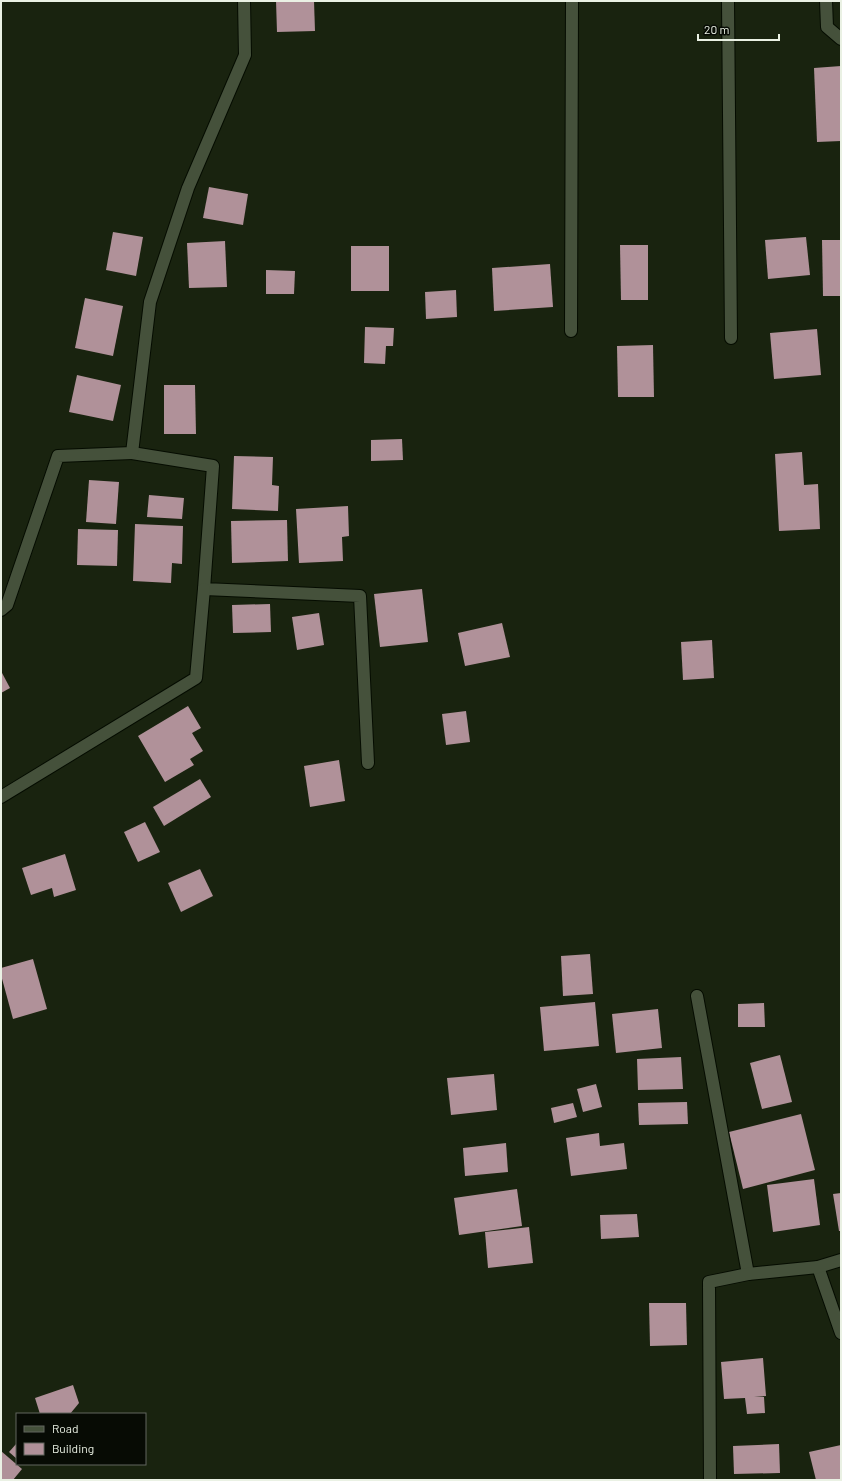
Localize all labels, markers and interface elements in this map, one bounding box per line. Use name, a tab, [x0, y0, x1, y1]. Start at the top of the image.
scale bar	[698, 16, 779, 42]
text: 20 m	[704, 22, 730, 36]
legend	[16, 1413, 146, 1465]
text: Road	[52, 1421, 79, 1435]
text: Building	[52, 1441, 94, 1455]

